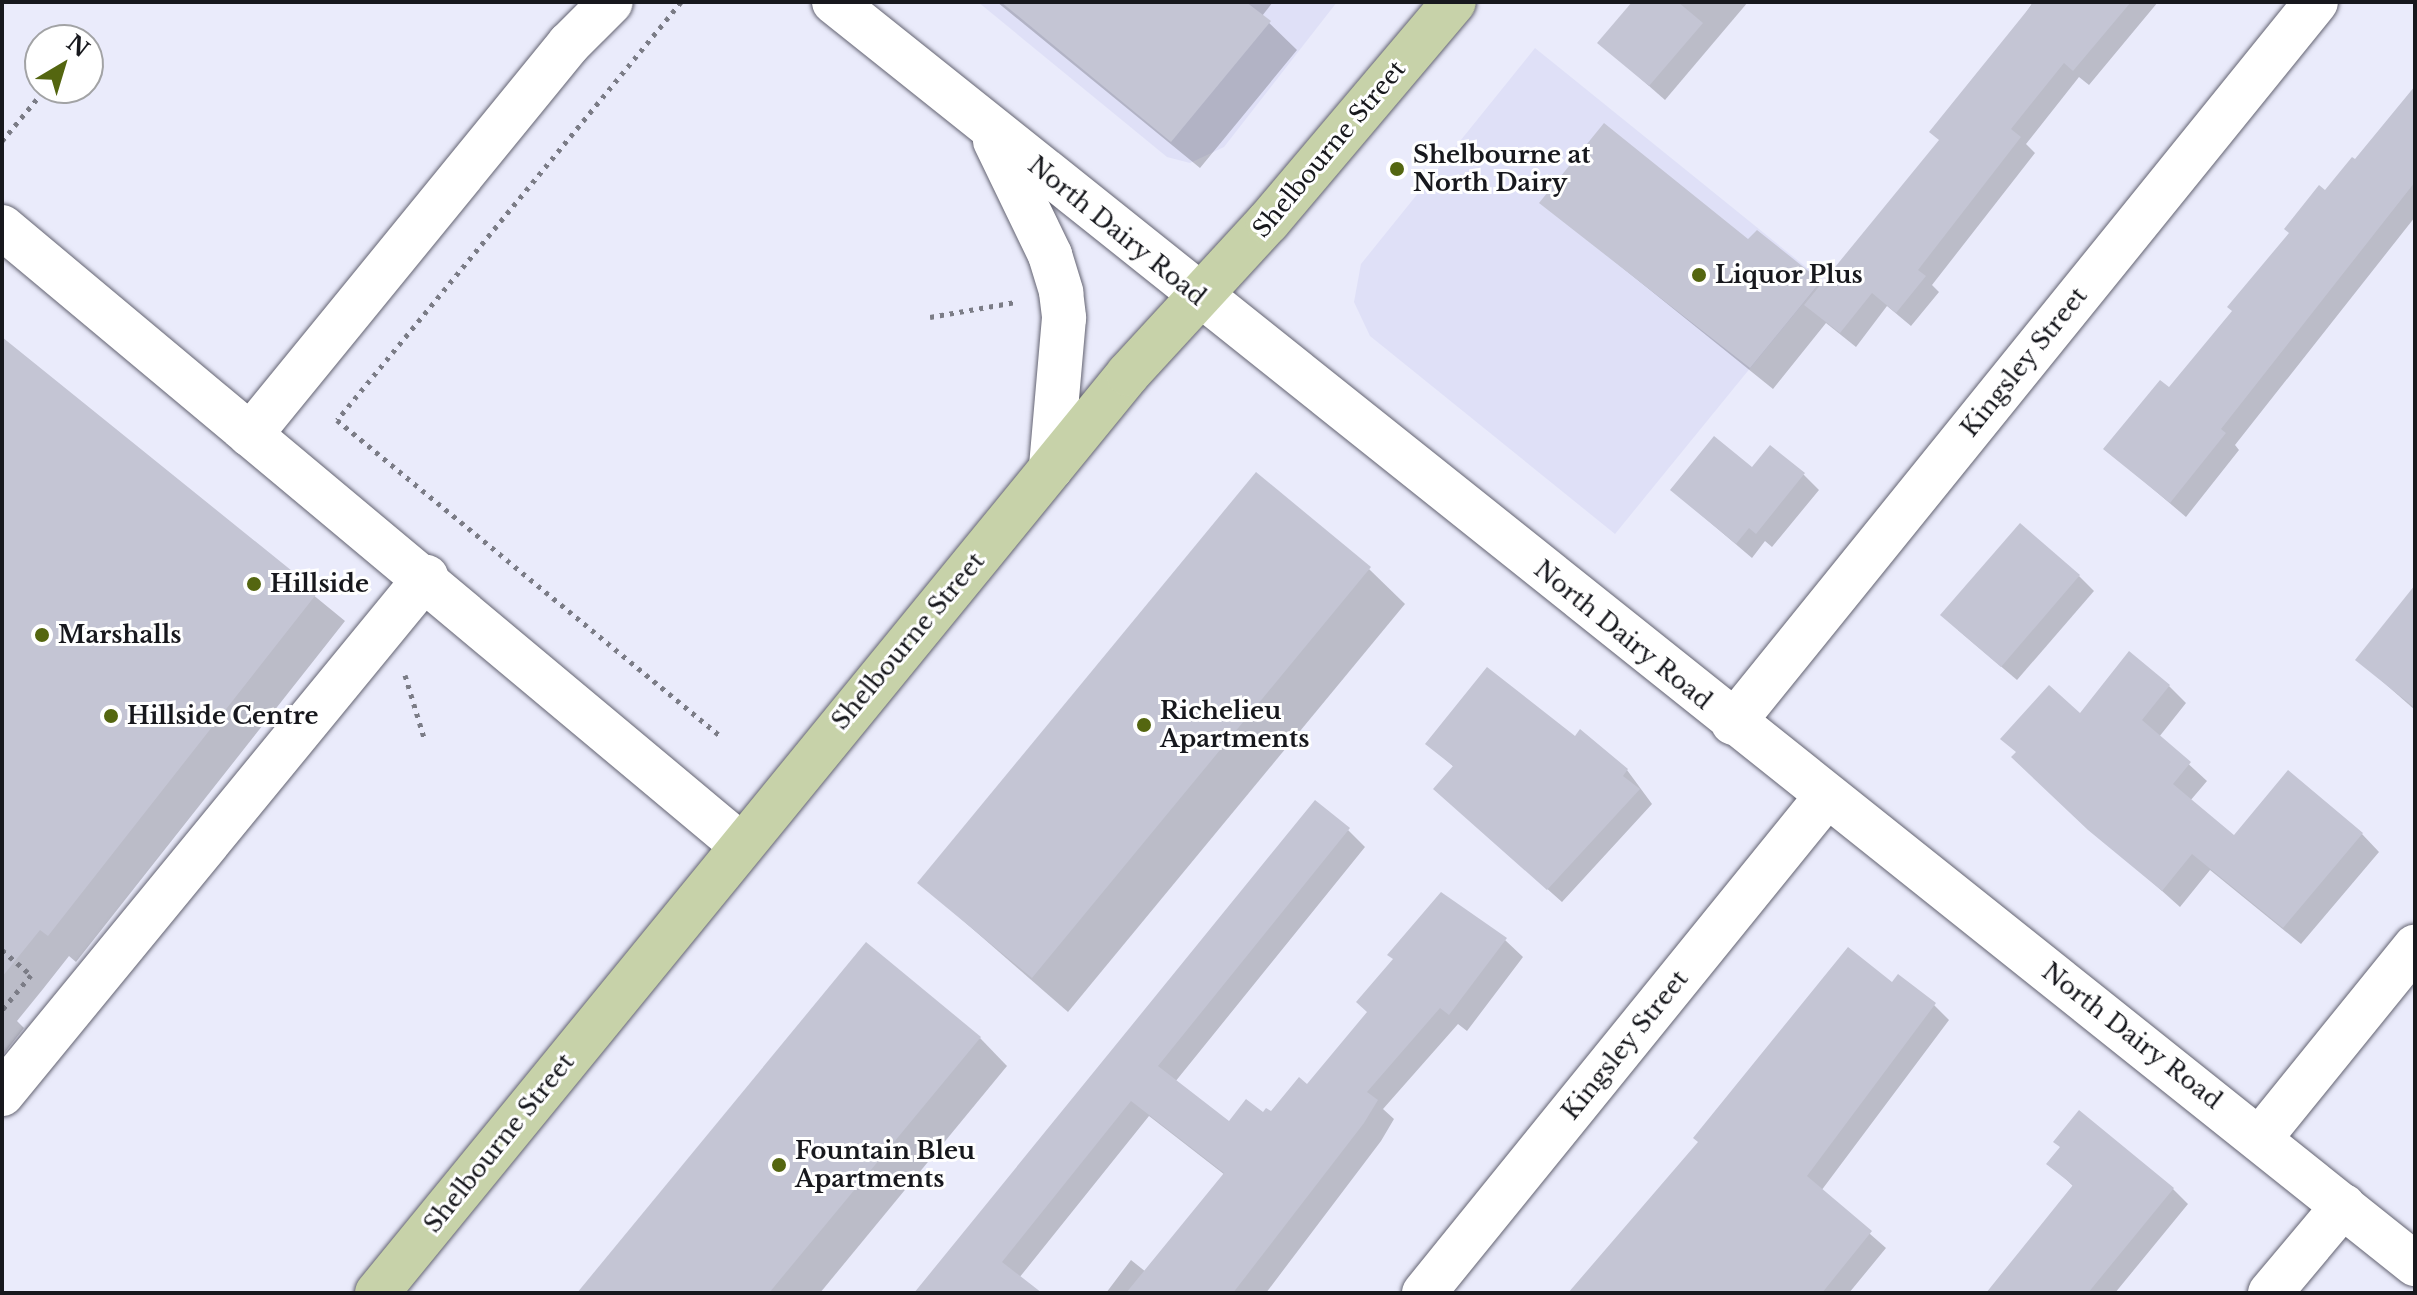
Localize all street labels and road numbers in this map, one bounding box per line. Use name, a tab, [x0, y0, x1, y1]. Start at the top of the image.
street label: Shelbourne Street	[1247, 55, 1411, 243]
street label: North Dairy Road	[1022, 150, 1212, 312]
street label: Kingsley Street	[1955, 281, 2093, 443]
street label: Shelbourne Street	[826, 547, 990, 735]
street label: North Dairy Road	[1528, 554, 1718, 716]
street label: North Dairy Road	[2036, 957, 2228, 1115]
street label: Kingsley Street	[1556, 964, 1694, 1126]
street label: Shelbourne Street	[418, 1048, 580, 1238]

